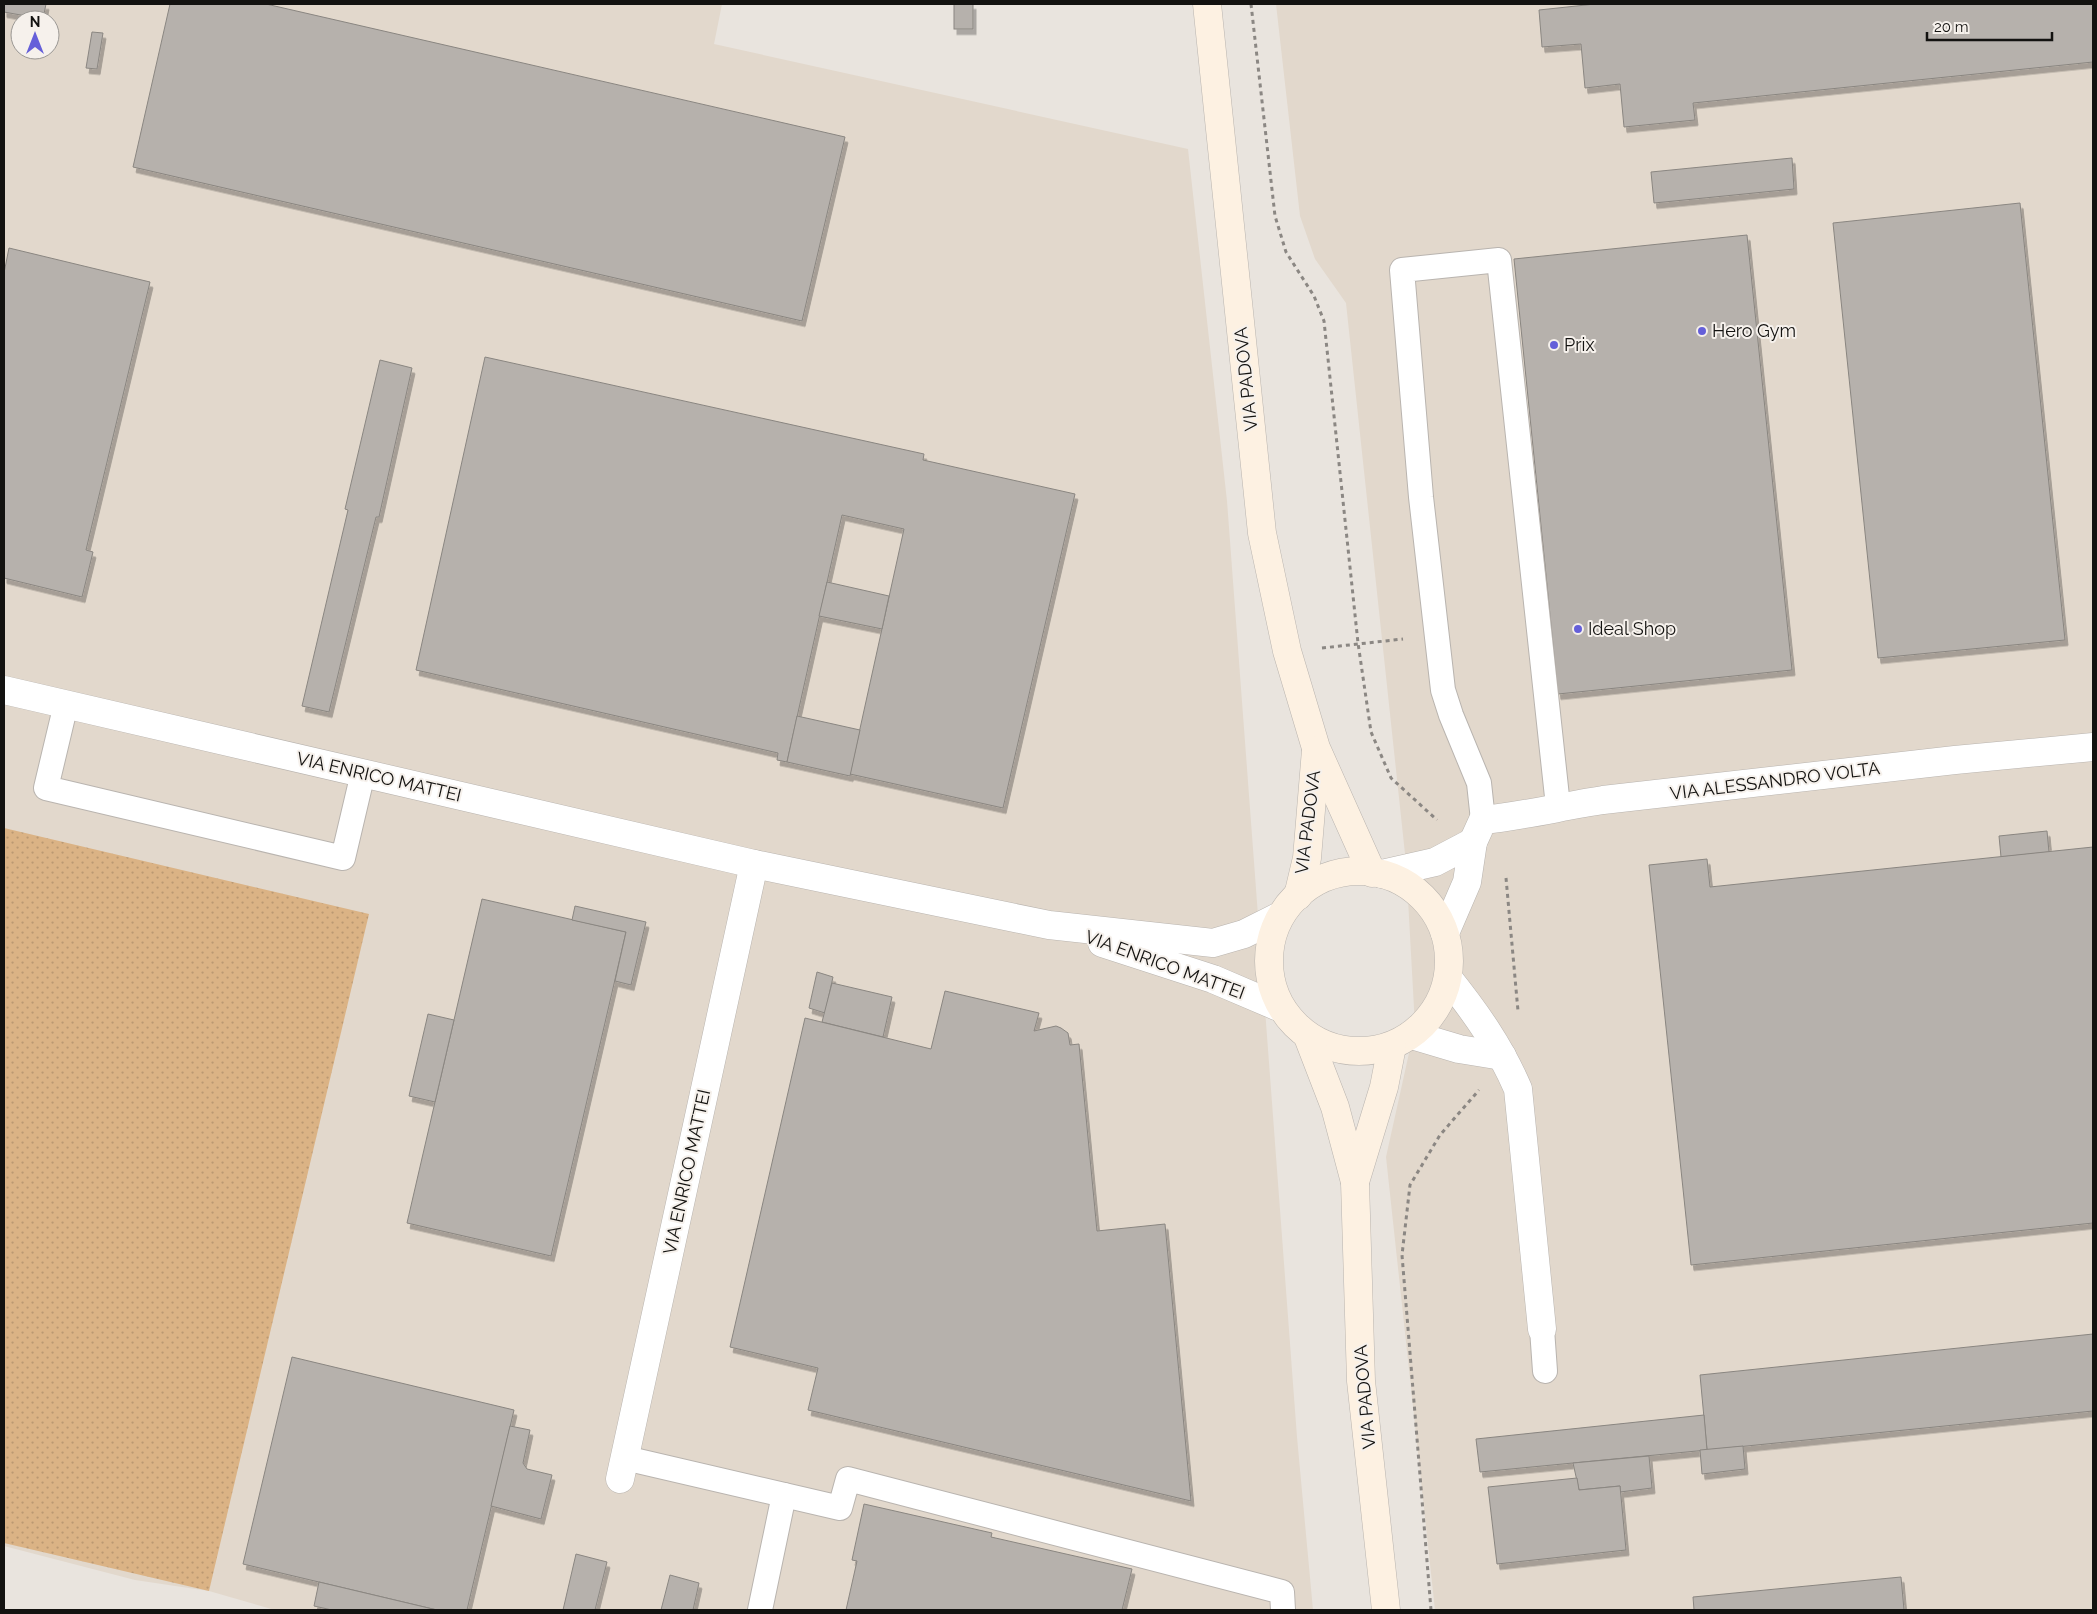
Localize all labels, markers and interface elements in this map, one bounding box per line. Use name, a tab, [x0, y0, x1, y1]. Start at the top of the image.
north arrow	[10, 10, 60, 60]
scale bar	[1927, 10, 2052, 42]
text: N	[30, 14, 40, 30]
text: 20 m	[1934, 18, 1969, 36]
place label: Hero Gym	[1712, 320, 1796, 341]
marker: Hero Gym	[1696, 325, 1708, 337]
street label: VIA PADOVA	[1230, 326, 1261, 432]
place label: Prix	[1564, 334, 1595, 355]
marker: Prix	[1548, 339, 1560, 351]
place label: Ideal Shop	[1588, 618, 1676, 639]
marker: Ideal Shop	[1572, 623, 1584, 635]
street label: VIA ENRICO MATTEI	[295, 747, 464, 806]
street label: VIA ALESSANDRO VOLTA	[1669, 757, 1881, 804]
street label: VIA PADOVA	[1291, 769, 1324, 875]
street label: VIA ENRICO MATTEI	[1082, 926, 1248, 1003]
street label: VIA ENRICO MATTEI	[659, 1087, 714, 1256]
street label: VIA PADOVA	[1349, 1344, 1380, 1450]

